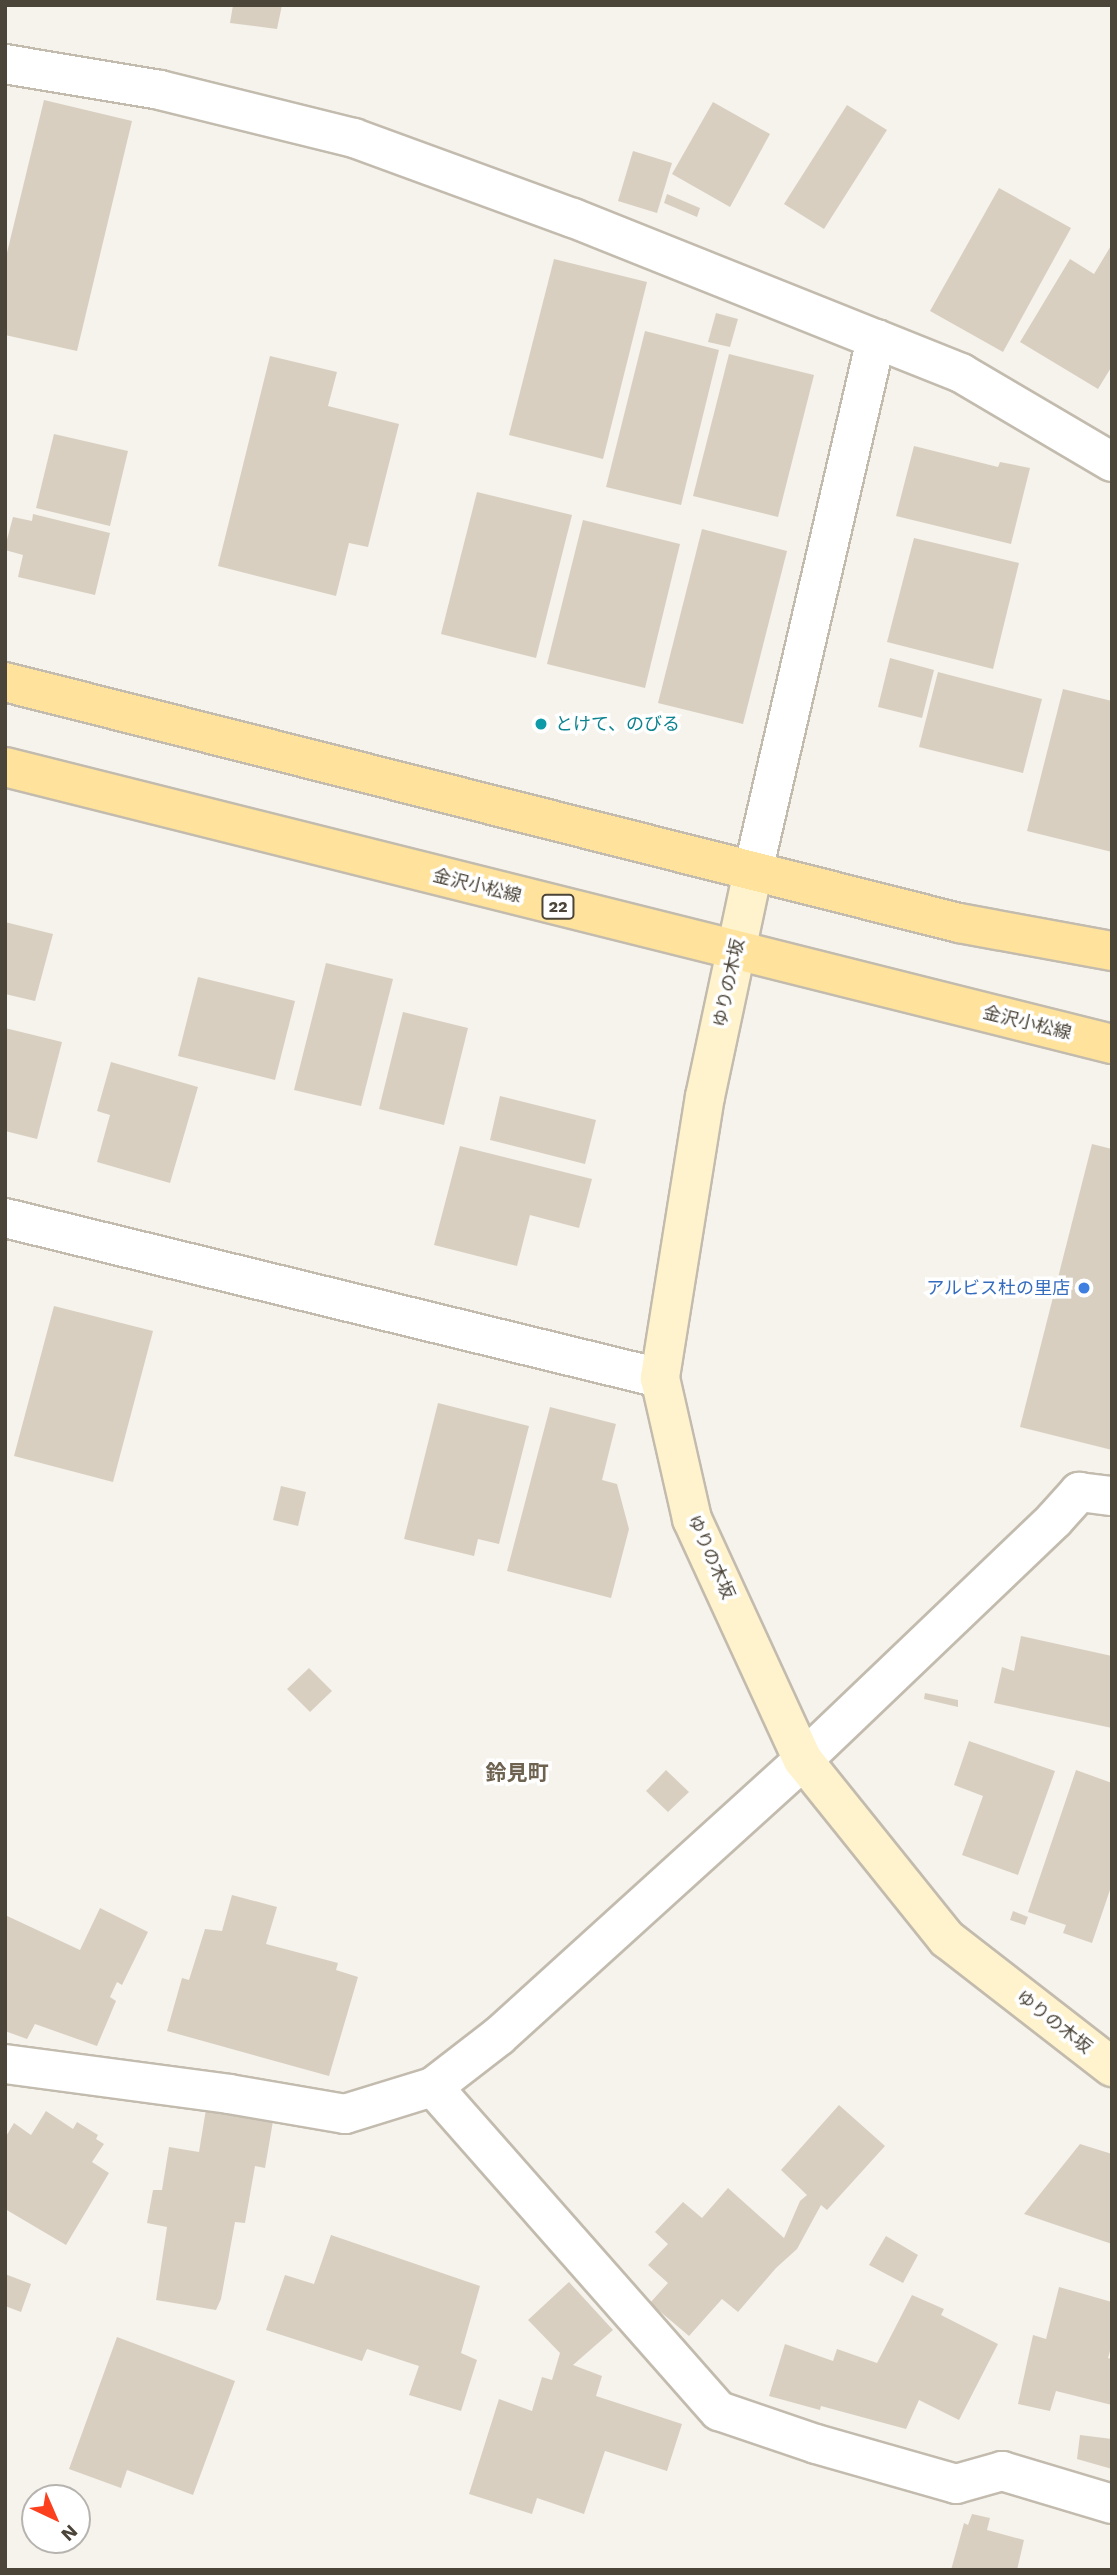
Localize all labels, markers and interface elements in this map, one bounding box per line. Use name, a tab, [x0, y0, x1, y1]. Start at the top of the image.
place label: とけて、のびる	[555, 713, 680, 735]
marker: とけて、のびる	[533, 716, 549, 732]
street label: 金沢小松線	[431, 865, 523, 907]
road number: 22	[540, 894, 576, 920]
street label: ゆりの木坂	[709, 937, 749, 1029]
street label: 金沢小松線	[981, 1002, 1073, 1044]
place label: アルビス杜の里店	[926, 1277, 1070, 1299]
marker: アルビス杜の里店	[1076, 1280, 1092, 1296]
street label: ゆりの木坂	[683, 1511, 739, 1603]
district label: 鈴見町	[486, 1760, 548, 1786]
street label: ゆりの木坂	[1012, 1986, 1096, 2058]
north arrow	[21, 2484, 91, 2554]
text: N	[56, 2520, 83, 2546]

